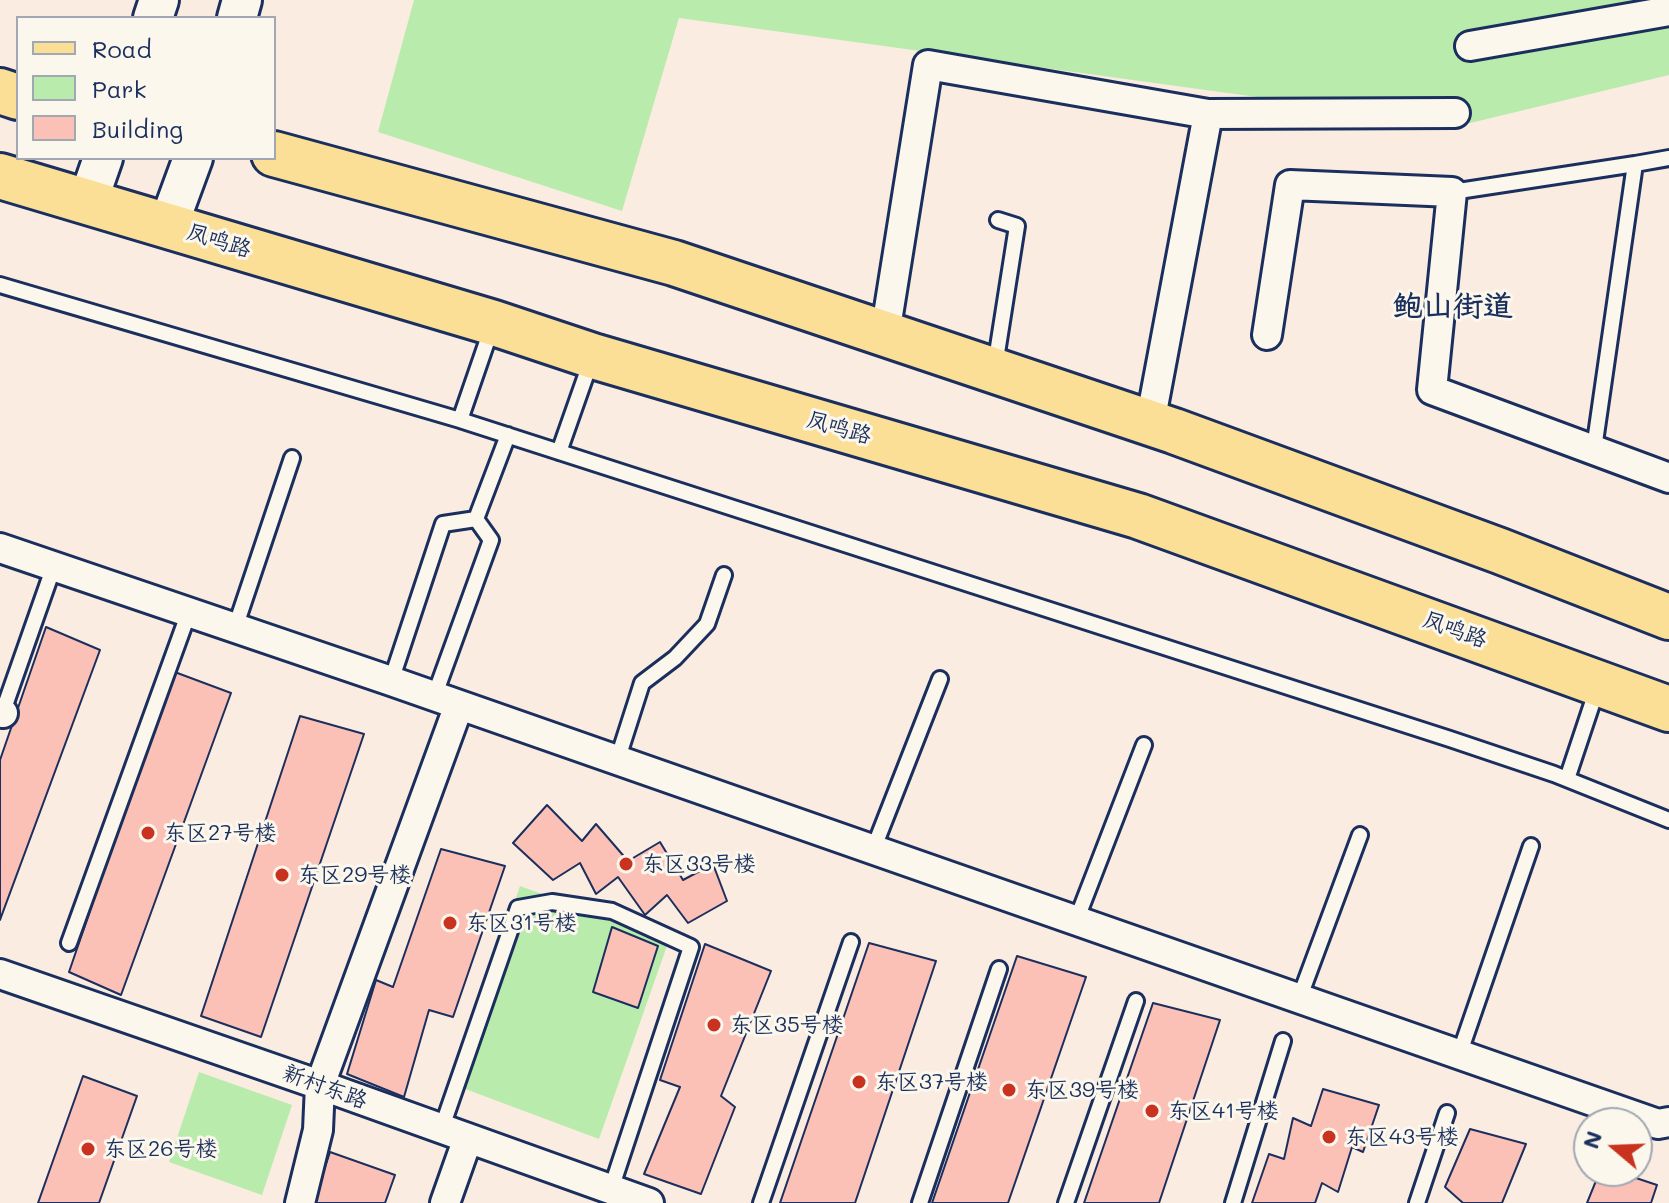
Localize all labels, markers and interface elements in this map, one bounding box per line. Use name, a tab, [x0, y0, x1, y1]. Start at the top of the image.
legend	[16, 16, 276, 160]
text: Road	[92, 33, 152, 64]
text: Park	[92, 73, 146, 104]
text: Building	[92, 113, 183, 144]
street label: 凤鸣路	[184, 219, 254, 263]
district label: 鲍山街道	[1393, 289, 1513, 325]
street label: 凤鸣路	[804, 406, 874, 450]
street label: 凤鸣路	[1419, 606, 1491, 654]
place label: 东区27号楼	[164, 820, 276, 846]
marker: 东区27号楼	[139, 824, 157, 842]
place label: 东区33号楼	[642, 851, 756, 877]
marker: 东区33号楼	[617, 855, 635, 873]
place label: 东区29号楼	[298, 862, 411, 888]
marker: 东区29号楼	[273, 866, 291, 884]
place label: 东区31号楼	[466, 910, 577, 936]
marker: 东区31号楼	[441, 914, 459, 932]
place label: 东区35号楼	[730, 1012, 844, 1038]
marker: 东区35号楼	[705, 1016, 723, 1034]
street label: 新村东路	[279, 1060, 371, 1114]
place label: 东区37号楼	[875, 1069, 988, 1095]
marker: 东区37号楼	[850, 1073, 868, 1091]
place label: 东区39号楼	[1025, 1077, 1139, 1103]
marker: 东区39号楼	[1000, 1081, 1018, 1099]
place label: 东区41号楼	[1168, 1098, 1279, 1124]
marker: 东区41号楼	[1143, 1102, 1161, 1120]
north arrow	[1573, 1107, 1653, 1187]
place label: 东区43号楼	[1345, 1124, 1459, 1150]
text: N	[1575, 1127, 1608, 1152]
marker: 东区43号楼	[1320, 1128, 1338, 1146]
place label: 东区26号楼	[104, 1136, 218, 1162]
marker: 东区26号楼	[79, 1140, 97, 1158]

